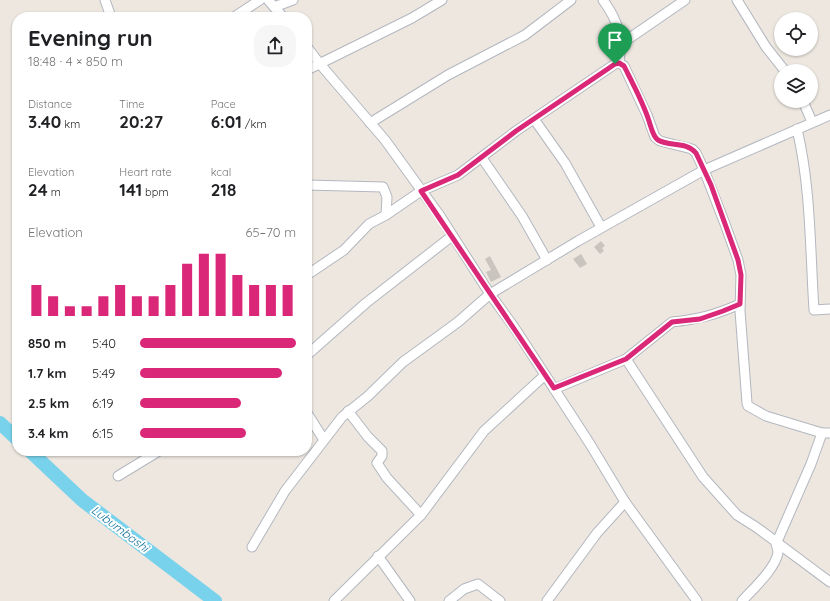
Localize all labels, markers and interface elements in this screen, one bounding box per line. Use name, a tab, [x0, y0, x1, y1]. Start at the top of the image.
map controls	[774, 12, 818, 108]
button: locate	[774, 12, 818, 56]
pin	[598, 23, 632, 64]
text: Evening run	[28, 24, 153, 52]
button: share	[254, 25, 296, 67]
icon: arrive	[604, 29, 626, 51]
text: 18:48 · 4 × 850 m	[28, 53, 123, 69]
button: layers	[774, 64, 818, 108]
text: Distance	[28, 97, 72, 111]
text: Time	[119, 97, 145, 111]
text: Pace	[211, 97, 236, 111]
text: 3.40	[28, 111, 61, 132]
text: 20:27	[119, 111, 163, 132]
text: 6:01	[211, 111, 242, 132]
text: km	[61, 117, 80, 131]
text: /km	[242, 117, 266, 131]
text: Elevation	[28, 165, 74, 179]
text: Heart rate	[119, 165, 172, 179]
text: kcal	[211, 165, 231, 179]
text: 24	[28, 179, 48, 200]
text: 141	[119, 179, 142, 200]
text: 218	[211, 179, 236, 200]
text: m	[48, 185, 61, 199]
text: bpm	[142, 185, 168, 199]
text: Elevation	[28, 224, 83, 240]
text: 65–70 m	[245, 224, 296, 240]
text: 850 m	[28, 335, 66, 351]
text: 5:40	[92, 335, 116, 351]
text: 1.7 km	[28, 365, 66, 381]
text: 5:49	[92, 365, 115, 381]
text: 2.5 km	[28, 395, 69, 411]
text: 6:19	[92, 395, 114, 411]
text: 3.4 km	[28, 425, 69, 441]
text: 6:15	[92, 425, 113, 441]
water label: Lubumbashi	[89, 502, 153, 556]

